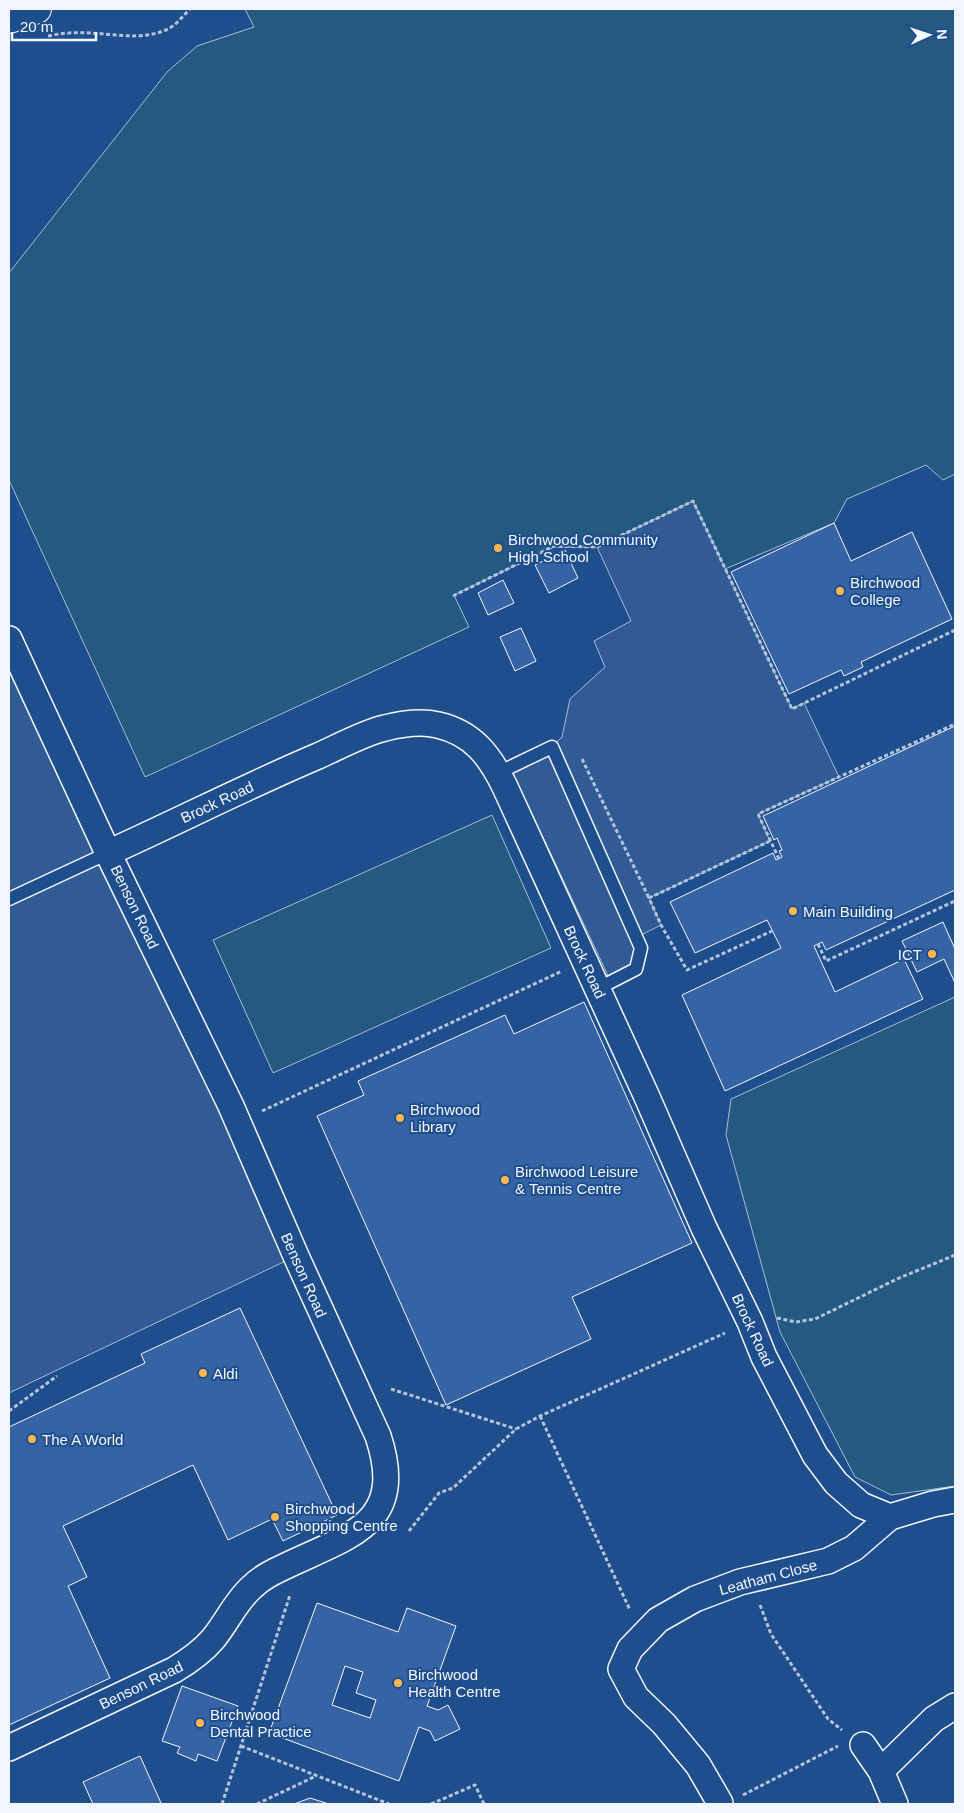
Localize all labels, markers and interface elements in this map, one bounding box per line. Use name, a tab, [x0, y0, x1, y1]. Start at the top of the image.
scale bar	[12, 10, 96, 42]
north arrow	[904, 10, 954, 60]
text: 20 m	[20, 18, 53, 35]
text: N	[934, 29, 950, 40]
place label: Birchwood Community High School	[508, 531, 659, 565]
marker: Birchwood Community High School	[492, 542, 504, 554]
place label: Birchwood College	[850, 574, 920, 608]
marker: Birchwood College	[834, 585, 846, 597]
street label: Brock Road	[178, 778, 256, 826]
street label: Benson Road	[107, 862, 163, 952]
place label: Main Building	[803, 903, 893, 920]
marker: Main Building	[787, 905, 799, 917]
street label: Brock Road	[561, 923, 609, 1001]
place label: ICT	[898, 946, 922, 963]
marker: ICT	[926, 948, 938, 960]
place label: Birchwood Library	[410, 1101, 480, 1135]
marker: Birchwood Library	[394, 1112, 406, 1124]
place label: Birchwood Leisure & Tennis Centre	[515, 1163, 638, 1197]
marker: Birchwood Leisure & Tennis Centre	[499, 1174, 511, 1186]
street label: Benson Road	[278, 1230, 330, 1320]
street label: Brock Road	[729, 1291, 777, 1369]
place label: Aldi	[213, 1365, 238, 1382]
marker: Aldi	[197, 1367, 209, 1379]
place label: The A World	[42, 1431, 123, 1448]
marker: The A World	[26, 1433, 38, 1445]
place label: Birchwood Shopping Centre	[285, 1500, 398, 1534]
marker: Birchwood Shopping Centre	[269, 1511, 281, 1523]
street label: Leatham Close	[717, 1556, 819, 1598]
street label: Benson Road	[96, 1657, 186, 1713]
place label: Birchwood Health Centre	[408, 1666, 501, 1700]
marker: Birchwood Health Centre	[392, 1677, 404, 1689]
place label: Birchwood Dental Practice	[210, 1706, 312, 1740]
marker: Birchwood Dental Practice	[194, 1717, 206, 1729]

